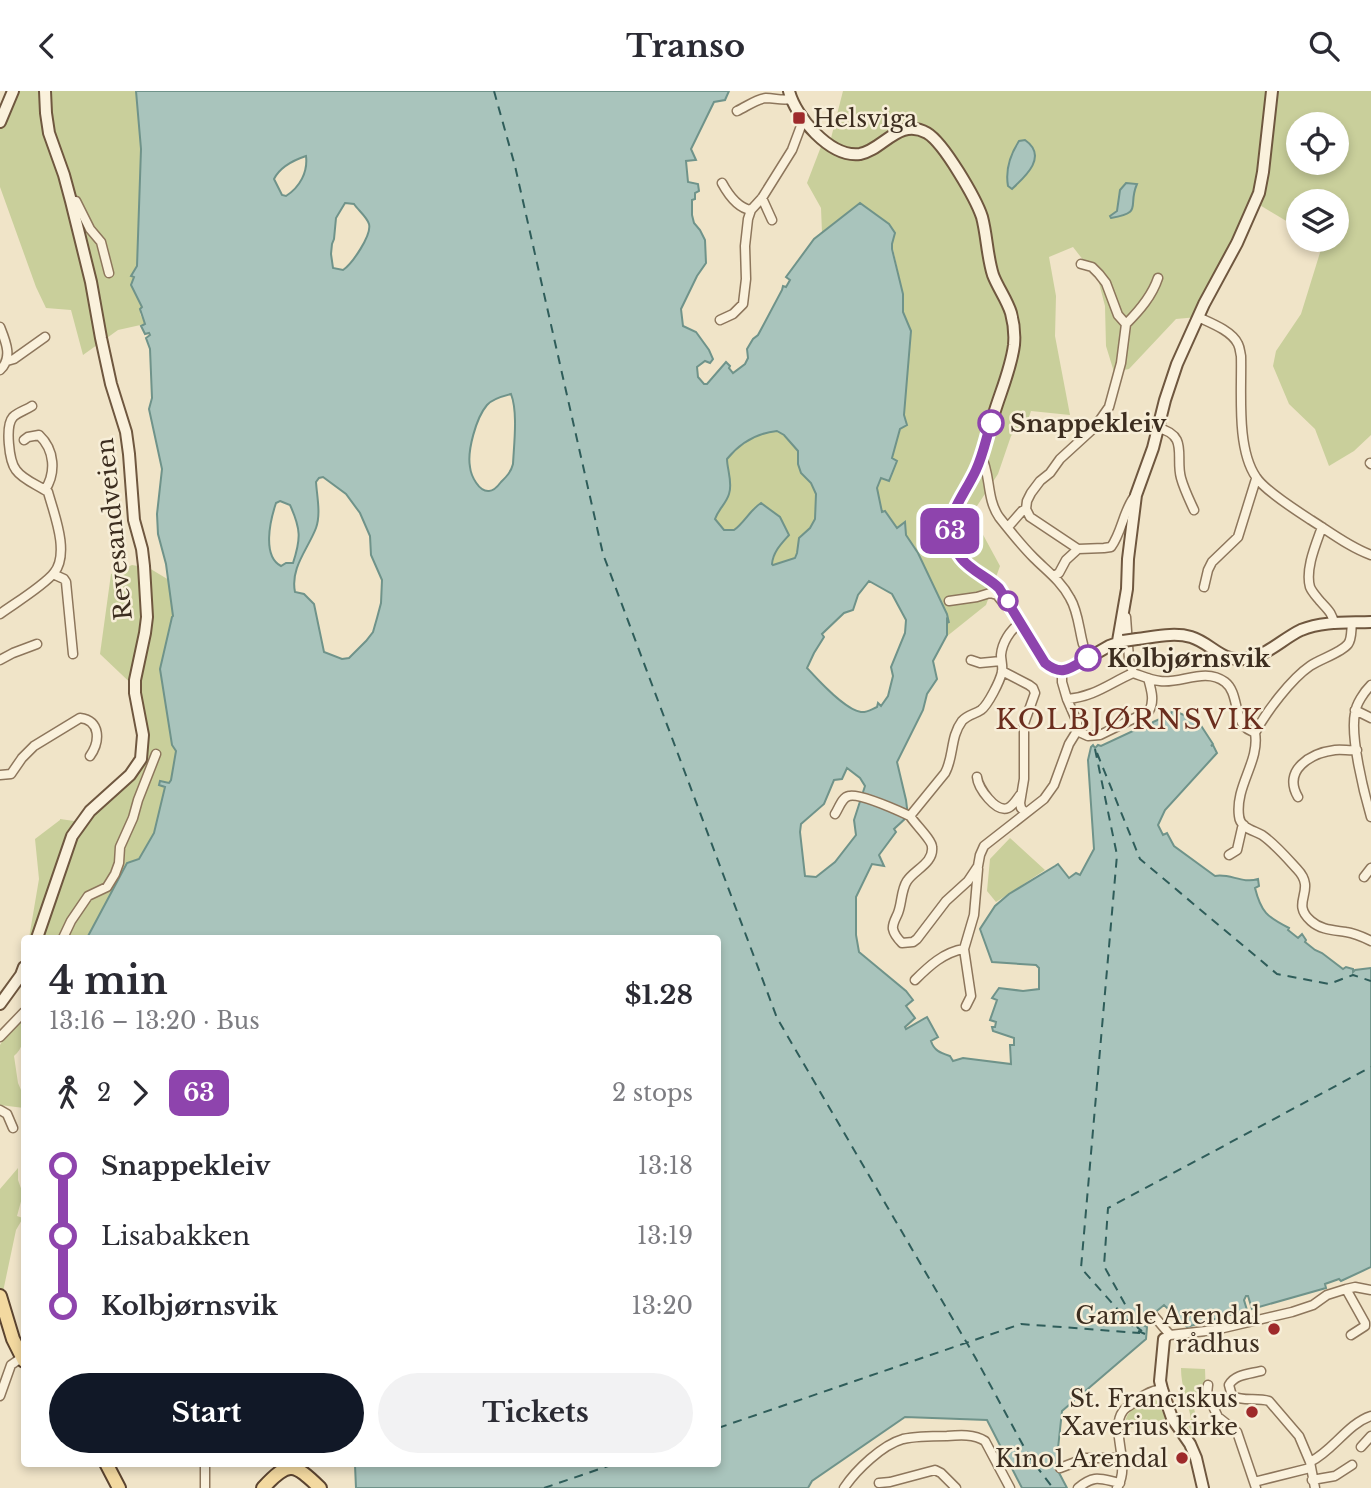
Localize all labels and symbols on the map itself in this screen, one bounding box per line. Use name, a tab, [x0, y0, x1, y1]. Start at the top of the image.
place label: Helsviga	[813, 104, 918, 133]
marker: Helsviga	[791, 110, 807, 126]
place label: Snappekleiv	[1010, 409, 1167, 438]
marker: Snappekleiv	[978, 410, 1004, 436]
street label: Revesandveien	[90, 436, 138, 622]
line badge: 63	[918, 508, 982, 554]
unlabelled marker	[998, 591, 1018, 611]
place label: Kolbjørnsvik	[1107, 644, 1271, 673]
marker: Kolbjørnsvik	[1075, 645, 1101, 671]
district label: KOLBJØRNSVIK	[995, 702, 1265, 737]
place label: Gamle Arendal rådhus	[1075, 1301, 1260, 1358]
marker: Gamle Arendal rådhus	[1266, 1321, 1282, 1337]
place label: St. Franciskus Xaverius kirke	[1062, 1384, 1238, 1441]
marker: St. Franciskus Xaverius kirke	[1244, 1404, 1260, 1420]
place label: Kino1 Arendal	[995, 1444, 1168, 1473]
marker: Kino1 Arendal	[1174, 1450, 1190, 1466]

